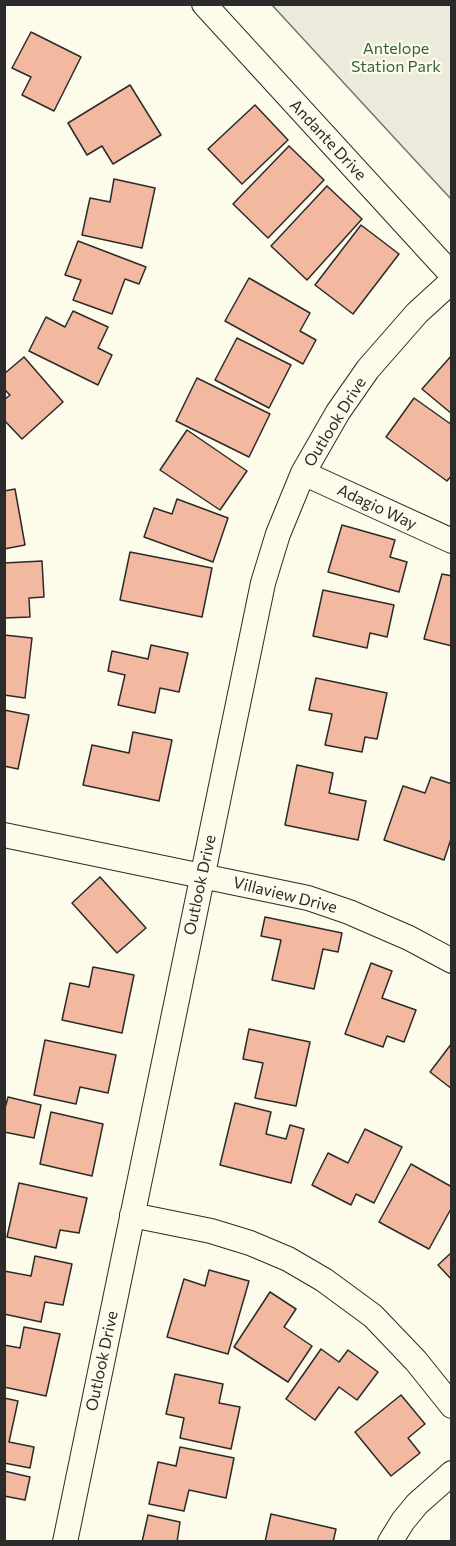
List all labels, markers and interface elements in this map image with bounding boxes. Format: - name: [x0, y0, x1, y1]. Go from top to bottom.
- park label: Antelope Station Park: [351, 39, 441, 77]
- street label: Andante Drive: [286, 96, 370, 184]
- street label: Outlook Drive: [300, 374, 370, 470]
- street label: Adagio Way: [334, 480, 420, 534]
- street label: Outlook Drive: [180, 833, 220, 937]
- street label: Villaview Drive: [231, 873, 339, 917]
- street label: Outlook Drive: [82, 1309, 122, 1413]

